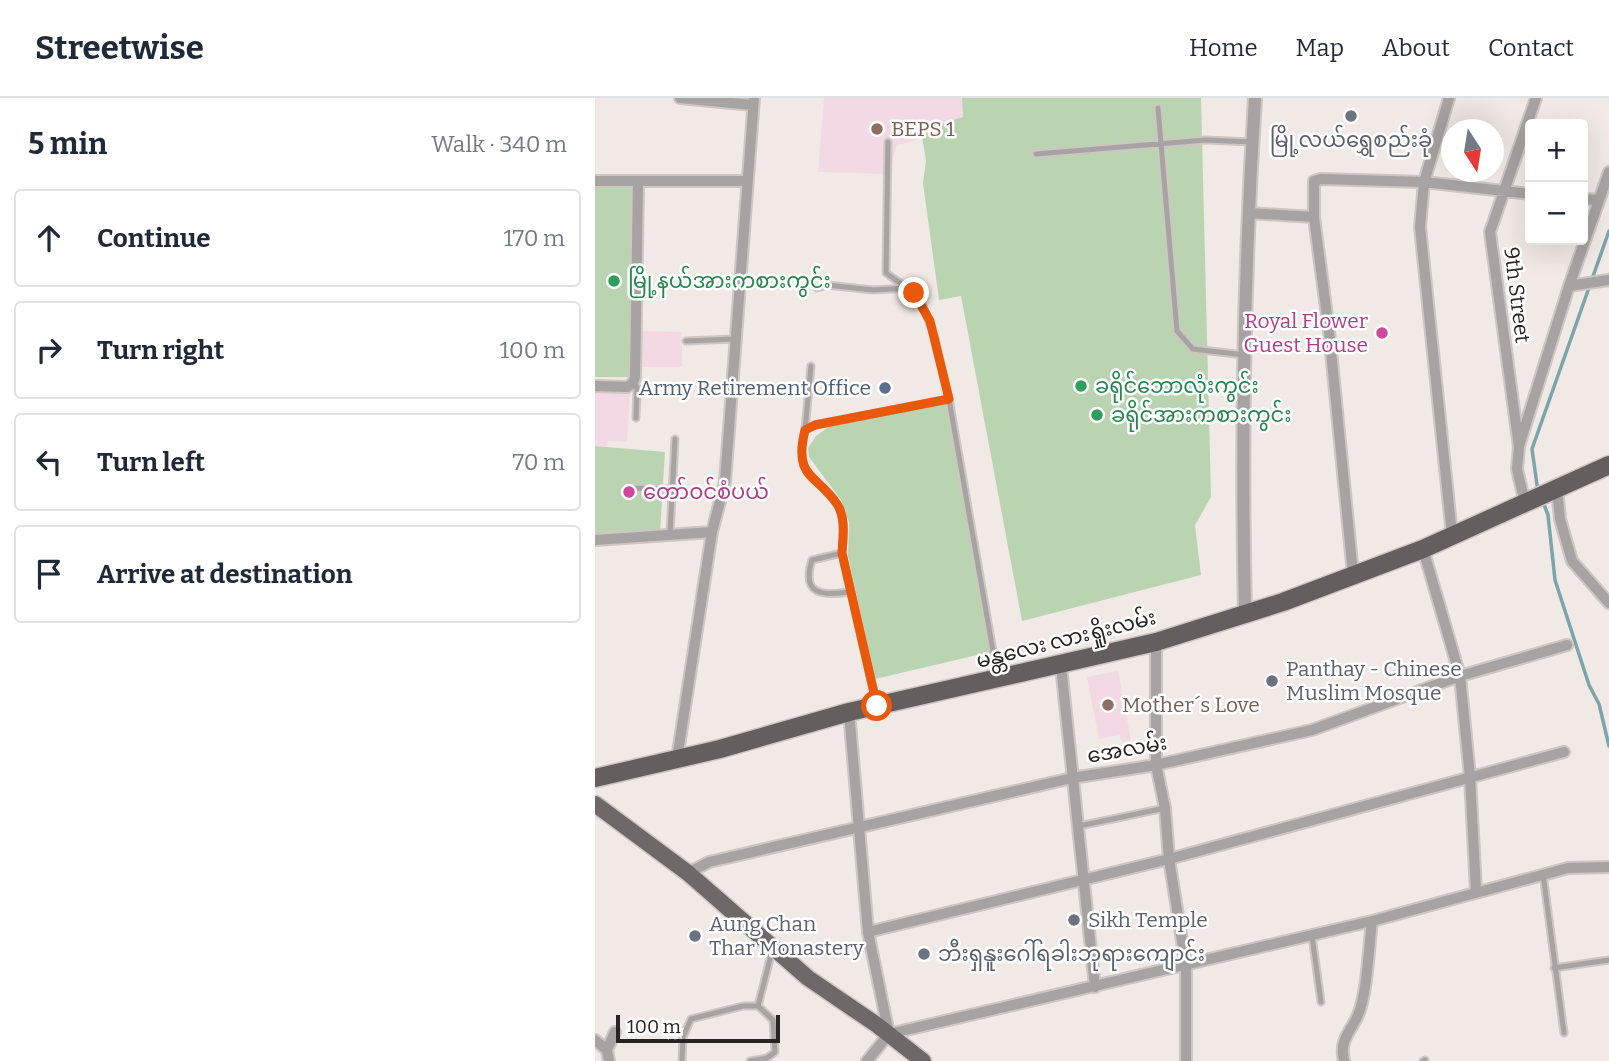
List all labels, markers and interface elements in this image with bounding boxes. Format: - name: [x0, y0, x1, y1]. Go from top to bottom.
- text: Streetwise: [35, 28, 204, 68]
- text: Home: [1189, 34, 1258, 62]
- text: Map: [1296, 34, 1344, 62]
- text: About: [1382, 34, 1450, 62]
- text: Contact: [1488, 34, 1574, 62]
- marker: မြို့လယ်ရွှေစည်းခုံ: [1343, 108, 1359, 124]
- place label: BEPS 1: [891, 116, 955, 142]
- north arrow: [1441, 119, 1504, 182]
- map controls: [1525, 119, 1588, 245]
- button: +: [1525, 119, 1588, 182]
- marker: BEPS 1: [869, 121, 885, 137]
- place label: မြို့လယ်ရွှေစည်းခုံ: [1270, 124, 1432, 157]
- text: 5 min: [28, 126, 107, 162]
- text: Walk · 340 m: [431, 130, 567, 158]
- button: −: [1525, 182, 1588, 245]
- icon: ahead: [30, 219, 68, 257]
- text: Continue: [97, 223, 211, 254]
- text: 170 m: [503, 224, 565, 252]
- street label: 9th Street: [1498, 246, 1536, 345]
- place label: မြို့နယ်အားကစားကွင်း: [628, 265, 831, 298]
- marker: မြို့နယ်အားကစားကွင်း: [606, 273, 622, 289]
- route end: [898, 277, 929, 308]
- place label: Royal Flower Guest House: [1243, 308, 1368, 358]
- marker: Royal Flower Guest House: [1374, 325, 1390, 341]
- icon: right: [30, 331, 68, 369]
- text: Turn right: [97, 335, 224, 366]
- text: 100 m: [500, 336, 565, 364]
- place label: ခရိုင်ဘောလုံးကွင်း: [1095, 370, 1259, 403]
- place label: Army Retirement Office: [639, 375, 871, 401]
- marker: ခရိုင်ဘောလုံးကွင်း: [1073, 378, 1089, 394]
- marker: Army Retirement Office: [877, 380, 893, 396]
- place label: ခရိုင်အားကစားကွင်း: [1111, 399, 1291, 432]
- marker: ခရိုင်အားကစားကွင်း: [1089, 407, 1105, 423]
- icon: left: [30, 443, 68, 481]
- text: Turn left: [97, 447, 205, 478]
- text: 70 m: [513, 448, 565, 476]
- place label: တော်ဝင်စံပယ်: [643, 476, 769, 505]
- marker: တော်ဝင်စံပယ်: [621, 484, 637, 500]
- icon: arrive: [30, 555, 68, 593]
- text: Arrive at destination: [97, 559, 352, 590]
- street label: မန္တလေး လားရှိုးလမ်း: [973, 601, 1159, 678]
- place label: Panthay - Chinese Muslim Mosque: [1286, 656, 1462, 706]
- marker: Panthay - Chinese Muslim Mosque: [1264, 673, 1280, 689]
- route start: [861, 690, 892, 721]
- place label: Mother´s Love: [1122, 692, 1260, 718]
- marker: Mother´s Love: [1100, 697, 1116, 713]
- street label: အေလမ်း: [1085, 726, 1169, 769]
- place label: Sikh Temple: [1088, 907, 1208, 933]
- place label: Aung Chan Thar Monastery: [709, 911, 865, 961]
- marker: Sikh Temple: [1066, 912, 1082, 928]
- marker: Aung Chan Thar Monastery: [687, 928, 703, 944]
- place label: ဘီးရှနူးဂေါ်ရခါးဘုရားကျောင်း: [938, 938, 1205, 972]
- marker: ဘီးရှနူးဂေါ်ရခါးဘုရားကျောင်း: [916, 946, 932, 962]
- scale bar: [616, 1012, 781, 1044]
- text: 100 m: [627, 1015, 681, 1038]

